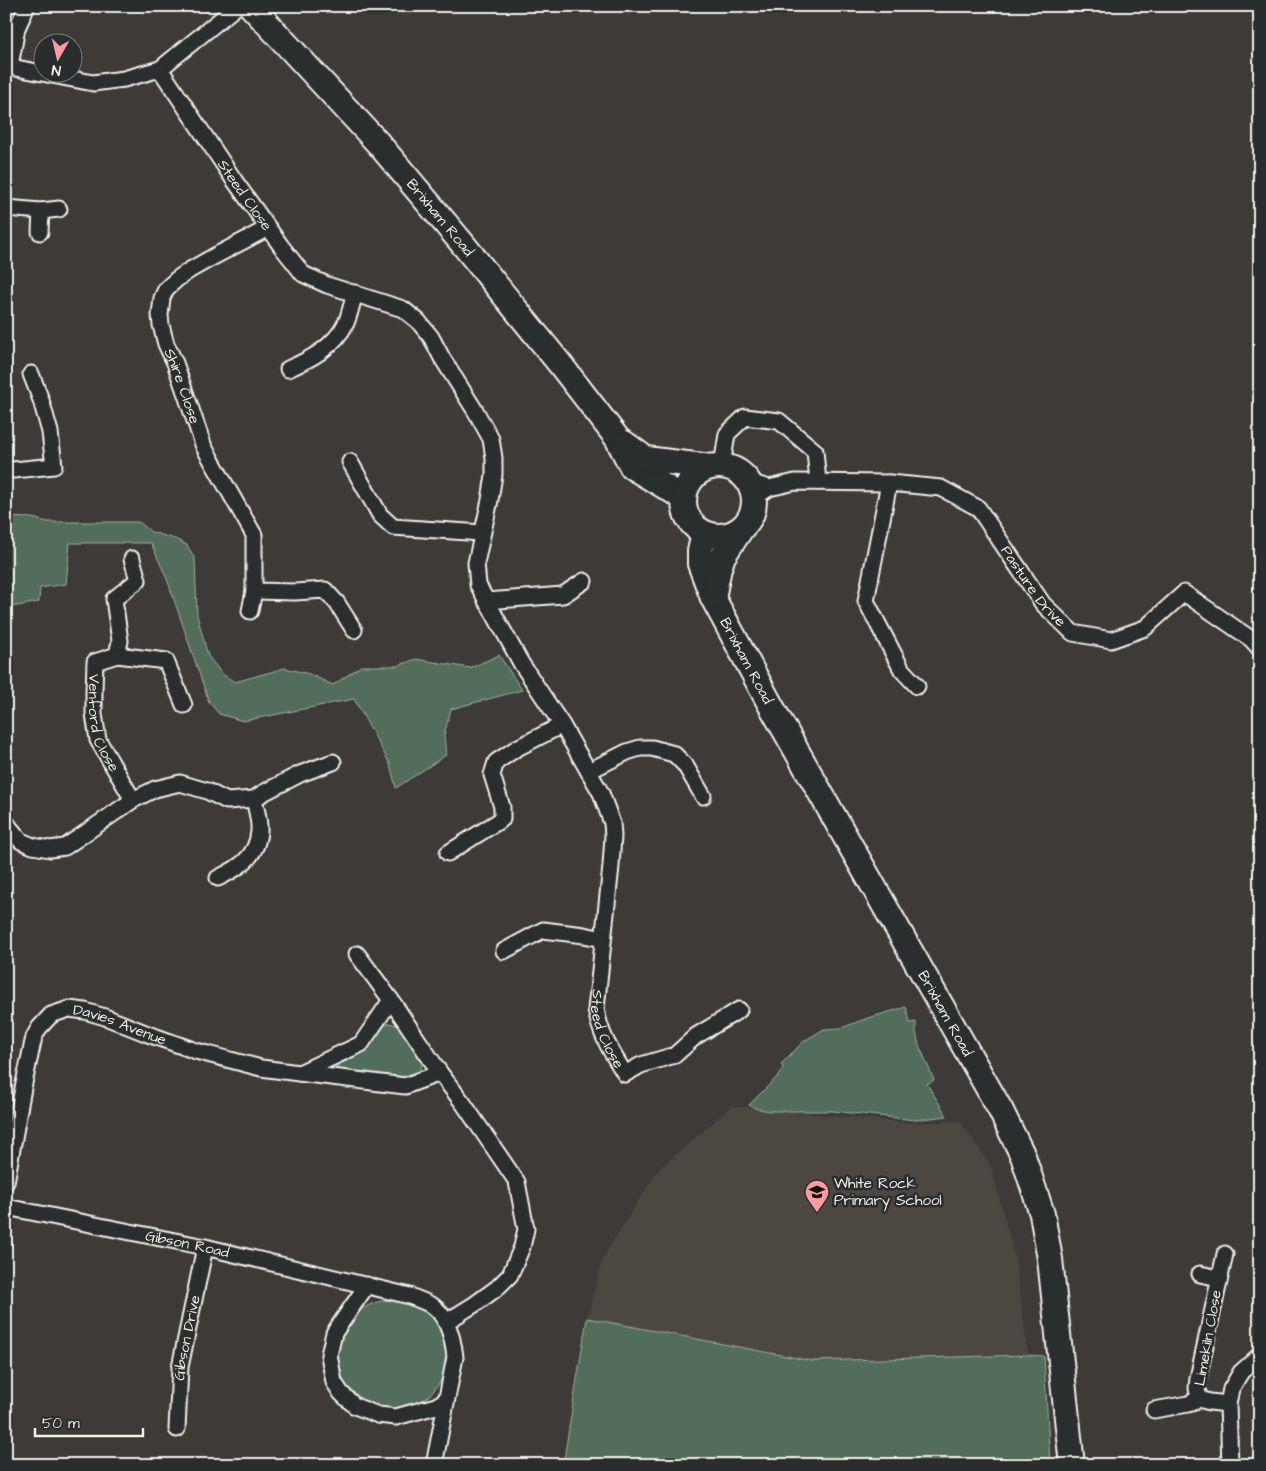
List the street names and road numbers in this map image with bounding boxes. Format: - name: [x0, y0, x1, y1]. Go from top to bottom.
- street label: Steed Close: [213, 155, 277, 235]
- street label: Brixham Road: [402, 174, 479, 261]
- street label: Shire Close: [159, 345, 206, 426]
- street label: Pasture Drive: [996, 541, 1071, 631]
- street label: Brixham Road: [715, 614, 779, 708]
- street label: Venford Close: [83, 674, 125, 776]
- street label: Brixham Road: [913, 967, 978, 1060]
- street label: Steed Close: [585, 988, 629, 1072]
- street label: Davies Avenue: [72, 999, 169, 1050]
- street label: Gibson Road: [144, 1225, 232, 1263]
- street label: Limekiln Close: [1189, 1288, 1227, 1388]
- street label: Gibson Drive: [169, 1293, 205, 1381]

